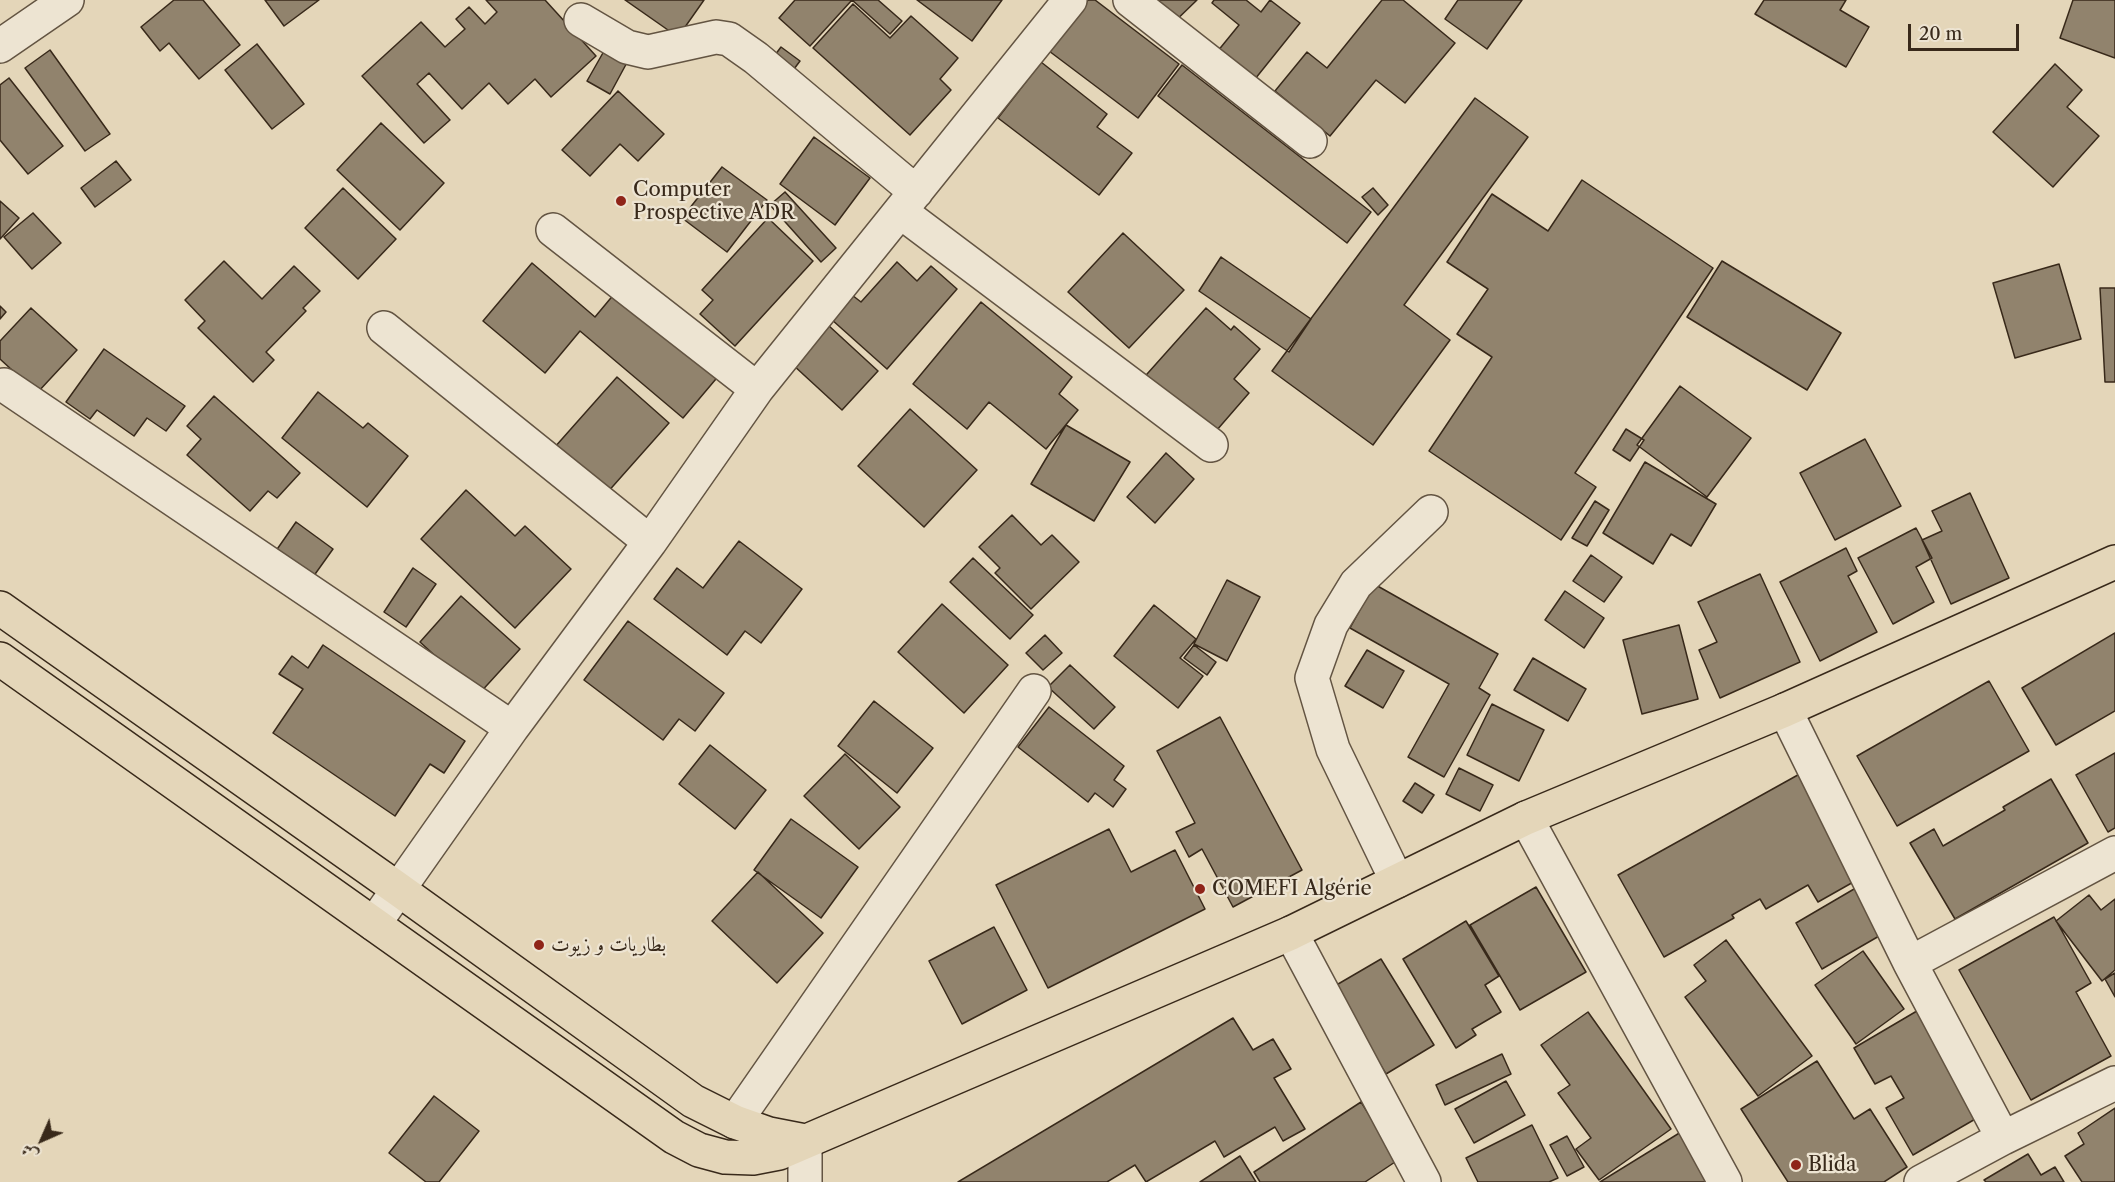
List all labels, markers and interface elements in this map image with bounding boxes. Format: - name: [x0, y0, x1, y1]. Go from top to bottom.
- scale bar: [1911, 12, 2022, 50]
- text: 20 m: [1919, 23, 1962, 45]
- place label: Computer Prospective ADR: [633, 178, 795, 225]
- marker: Computer Prospective ADR: [614, 194, 628, 208]
- place label: COMEFI Algérie: [1212, 877, 1372, 901]
- marker: COMEFI Algérie: [1193, 882, 1207, 896]
- place label: بطاريات و زيوت: [551, 933, 666, 957]
- marker: بطاريات و زيوت: [532, 938, 546, 952]
- north arrow: [12, 1110, 72, 1170]
- text: ش: [17, 1140, 42, 1165]
- place label: Blida: [1808, 1153, 1857, 1177]
- marker: Blida: [1789, 1158, 1803, 1172]

